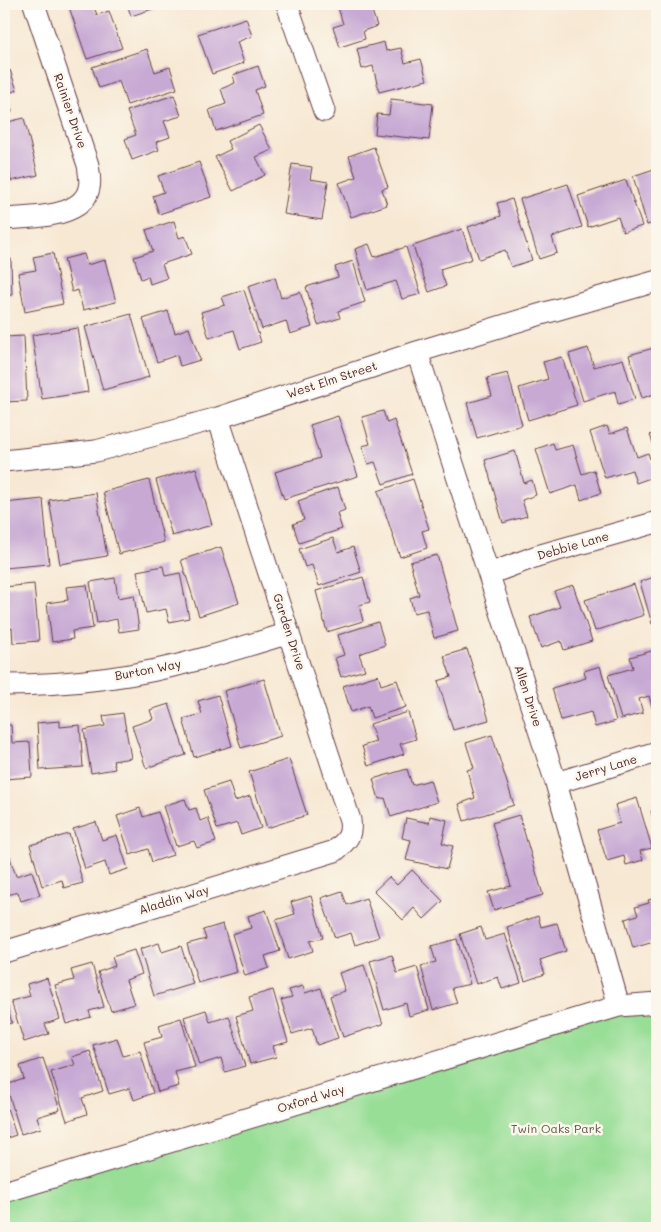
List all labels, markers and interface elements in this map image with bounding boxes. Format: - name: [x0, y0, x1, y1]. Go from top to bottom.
- street label: Rainier Drive: [51, 71, 91, 150]
- street label: West Elm Street: [284, 357, 379, 401]
- street label: Debbie Lane: [535, 527, 610, 563]
- street label: Garden Drive: [270, 591, 310, 672]
- street label: Burton Way: [113, 655, 182, 683]
- street label: Allen Drive: [511, 663, 546, 729]
- street label: Jerry Lane: [573, 750, 639, 784]
- street label: Aladdin Way: [137, 881, 211, 917]
- street label: Oxford Way: [275, 1080, 346, 1116]
- park label: Twin Oaks Park: [511, 1120, 601, 1136]

